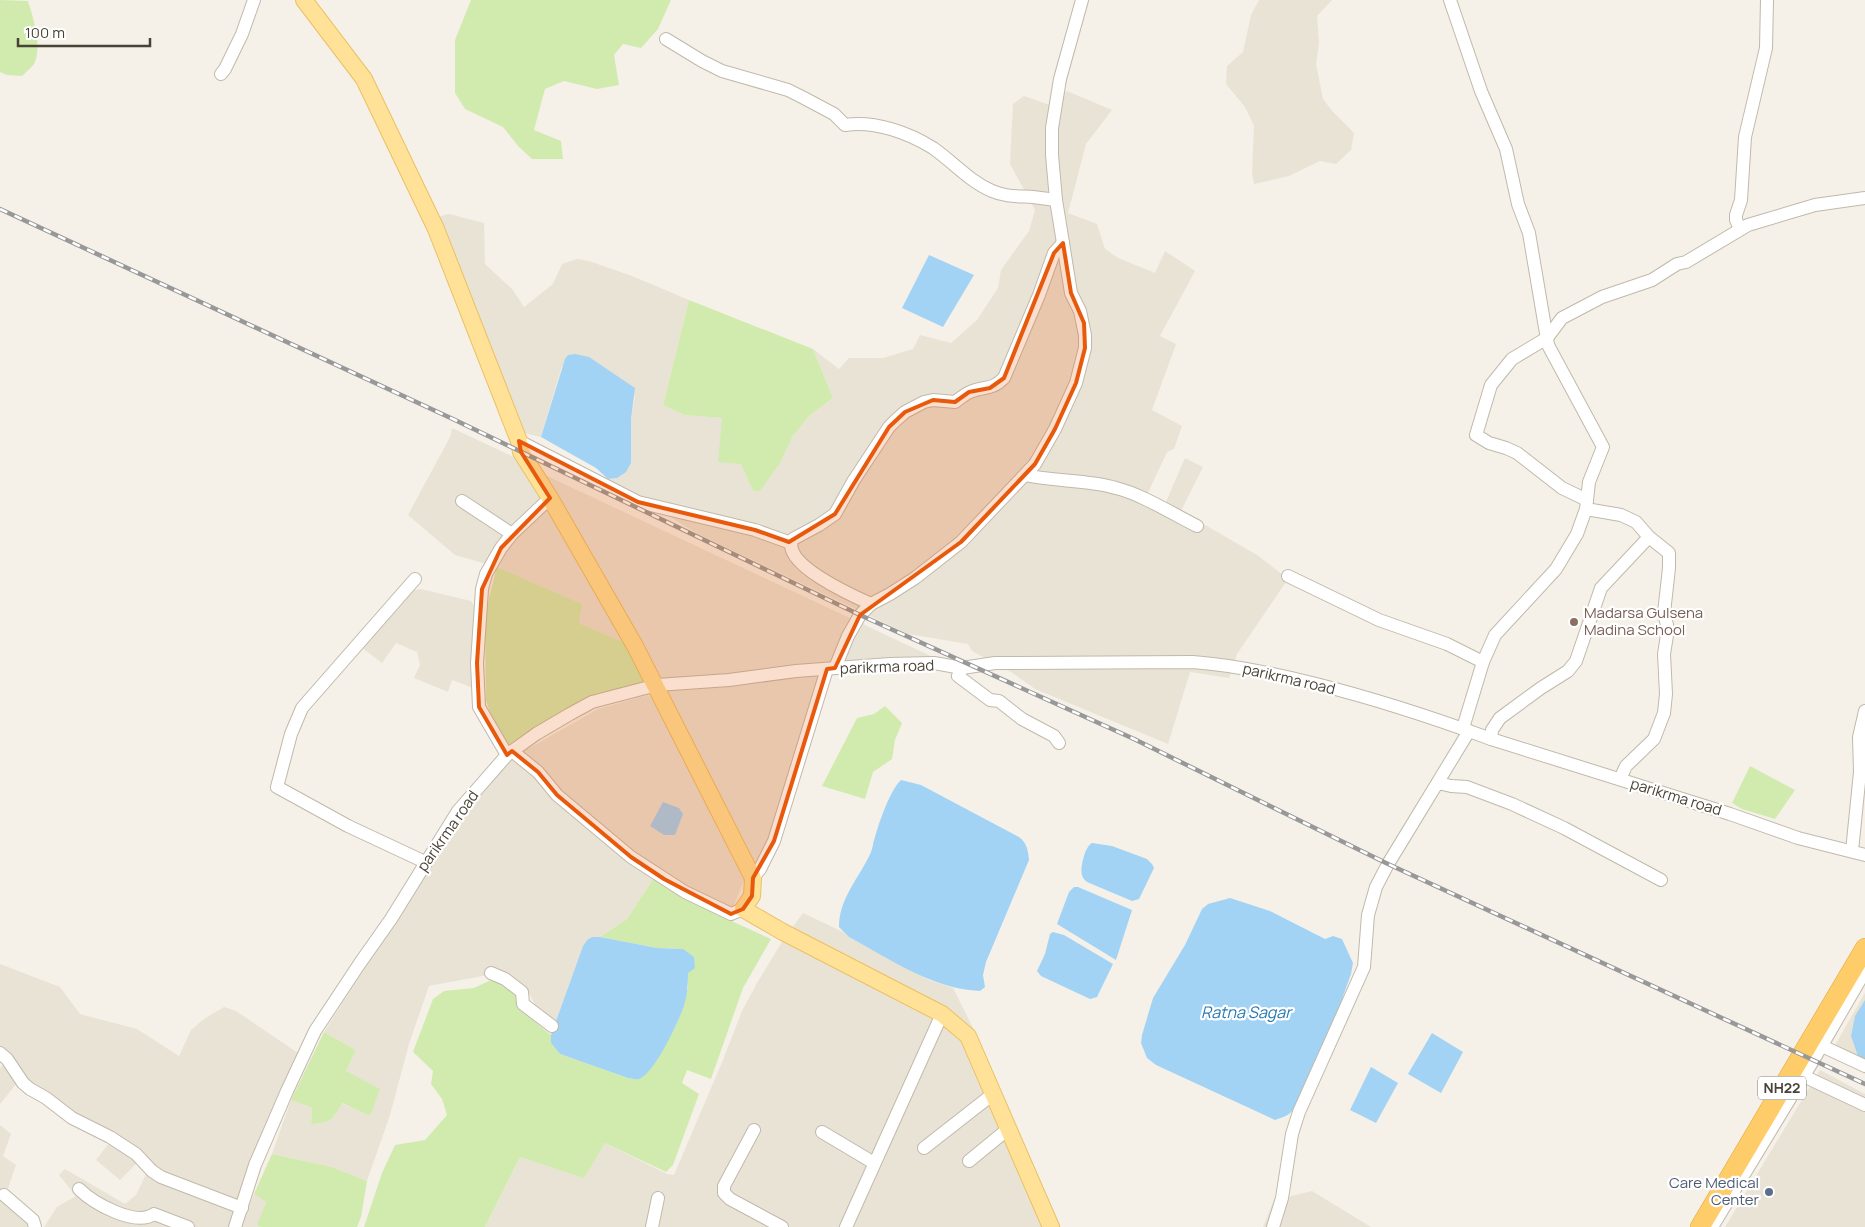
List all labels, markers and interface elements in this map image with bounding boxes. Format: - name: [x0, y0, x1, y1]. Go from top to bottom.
- scale bar: [18, 15, 150, 47]
- text: 100 m: [25, 22, 65, 43]
- place label: Madarsa Gulsena Madina School: [1584, 602, 1703, 640]
- marker: Madarsa Gulsena Madina School: [1568, 616, 1580, 628]
- street label: parikrma road: [839, 654, 935, 679]
- street label: parikrma road: [1241, 658, 1337, 699]
- street label: parikrma road: [1628, 773, 1724, 820]
- street label: parikrma road: [412, 786, 483, 875]
- water label: Ratna Sagar: [1201, 1001, 1293, 1023]
- road number: NH22: [1758, 1076, 1806, 1100]
- place label: Care Medical Center: [1669, 1172, 1760, 1210]
- marker: Care Medical Center: [1763, 1186, 1775, 1198]

